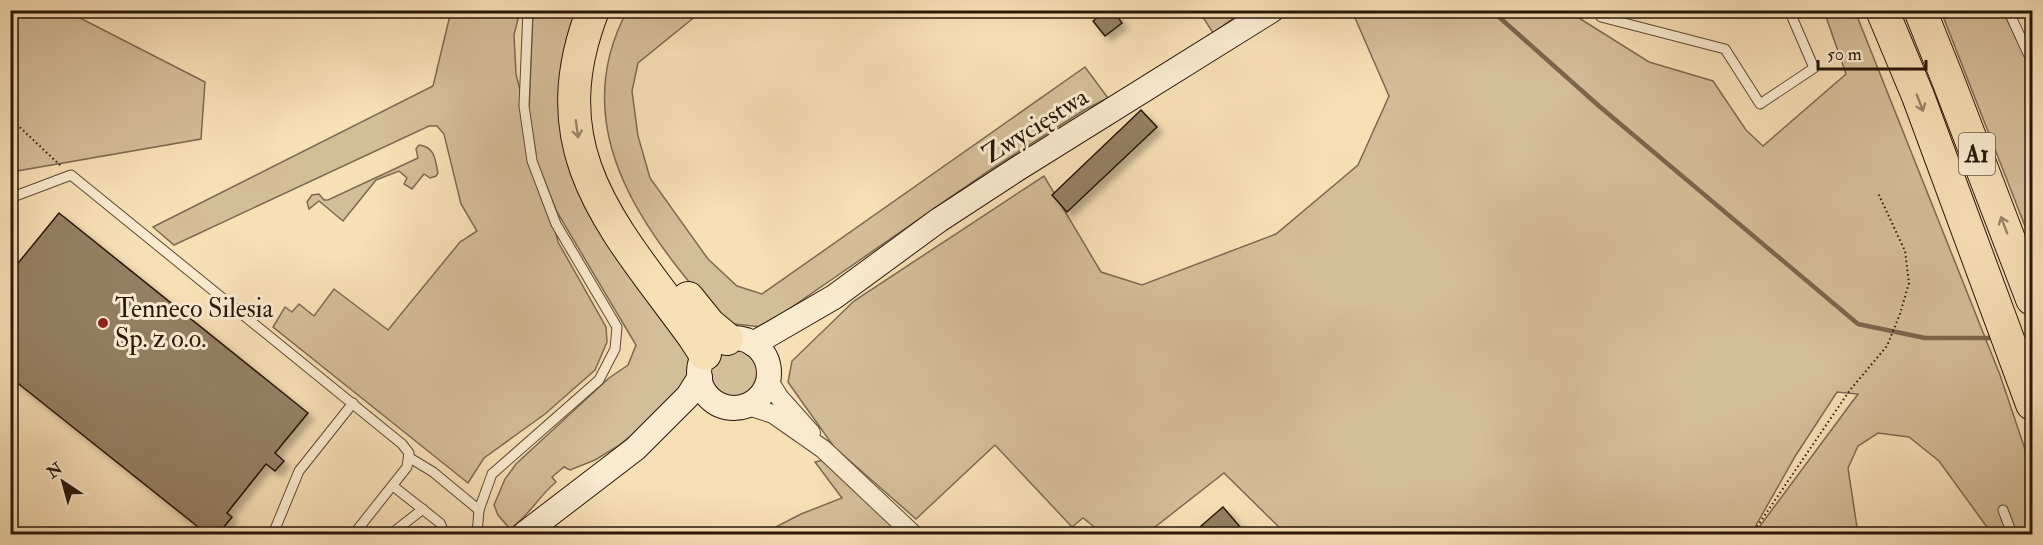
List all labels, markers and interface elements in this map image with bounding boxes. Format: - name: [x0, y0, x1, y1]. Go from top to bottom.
- scale bar: [1818, 33, 1926, 71]
- text: 50 m: [1827, 43, 1862, 66]
- street label: Zwycięstwa: [977, 81, 1095, 171]
- one-way arrow: [1916, 94, 1927, 112]
- one-way arrow: [571, 119, 582, 139]
- road number: A1: [1959, 133, 1995, 175]
- one-way arrow: [1998, 216, 2009, 235]
- place label: Tenneco Silesia Sp. z o.o.: [115, 293, 273, 356]
- marker: Tenneco Silesia Sp. z o.o.: [96, 316, 110, 330]
- north arrow: [33, 452, 93, 512]
- text: N: [42, 458, 67, 484]

